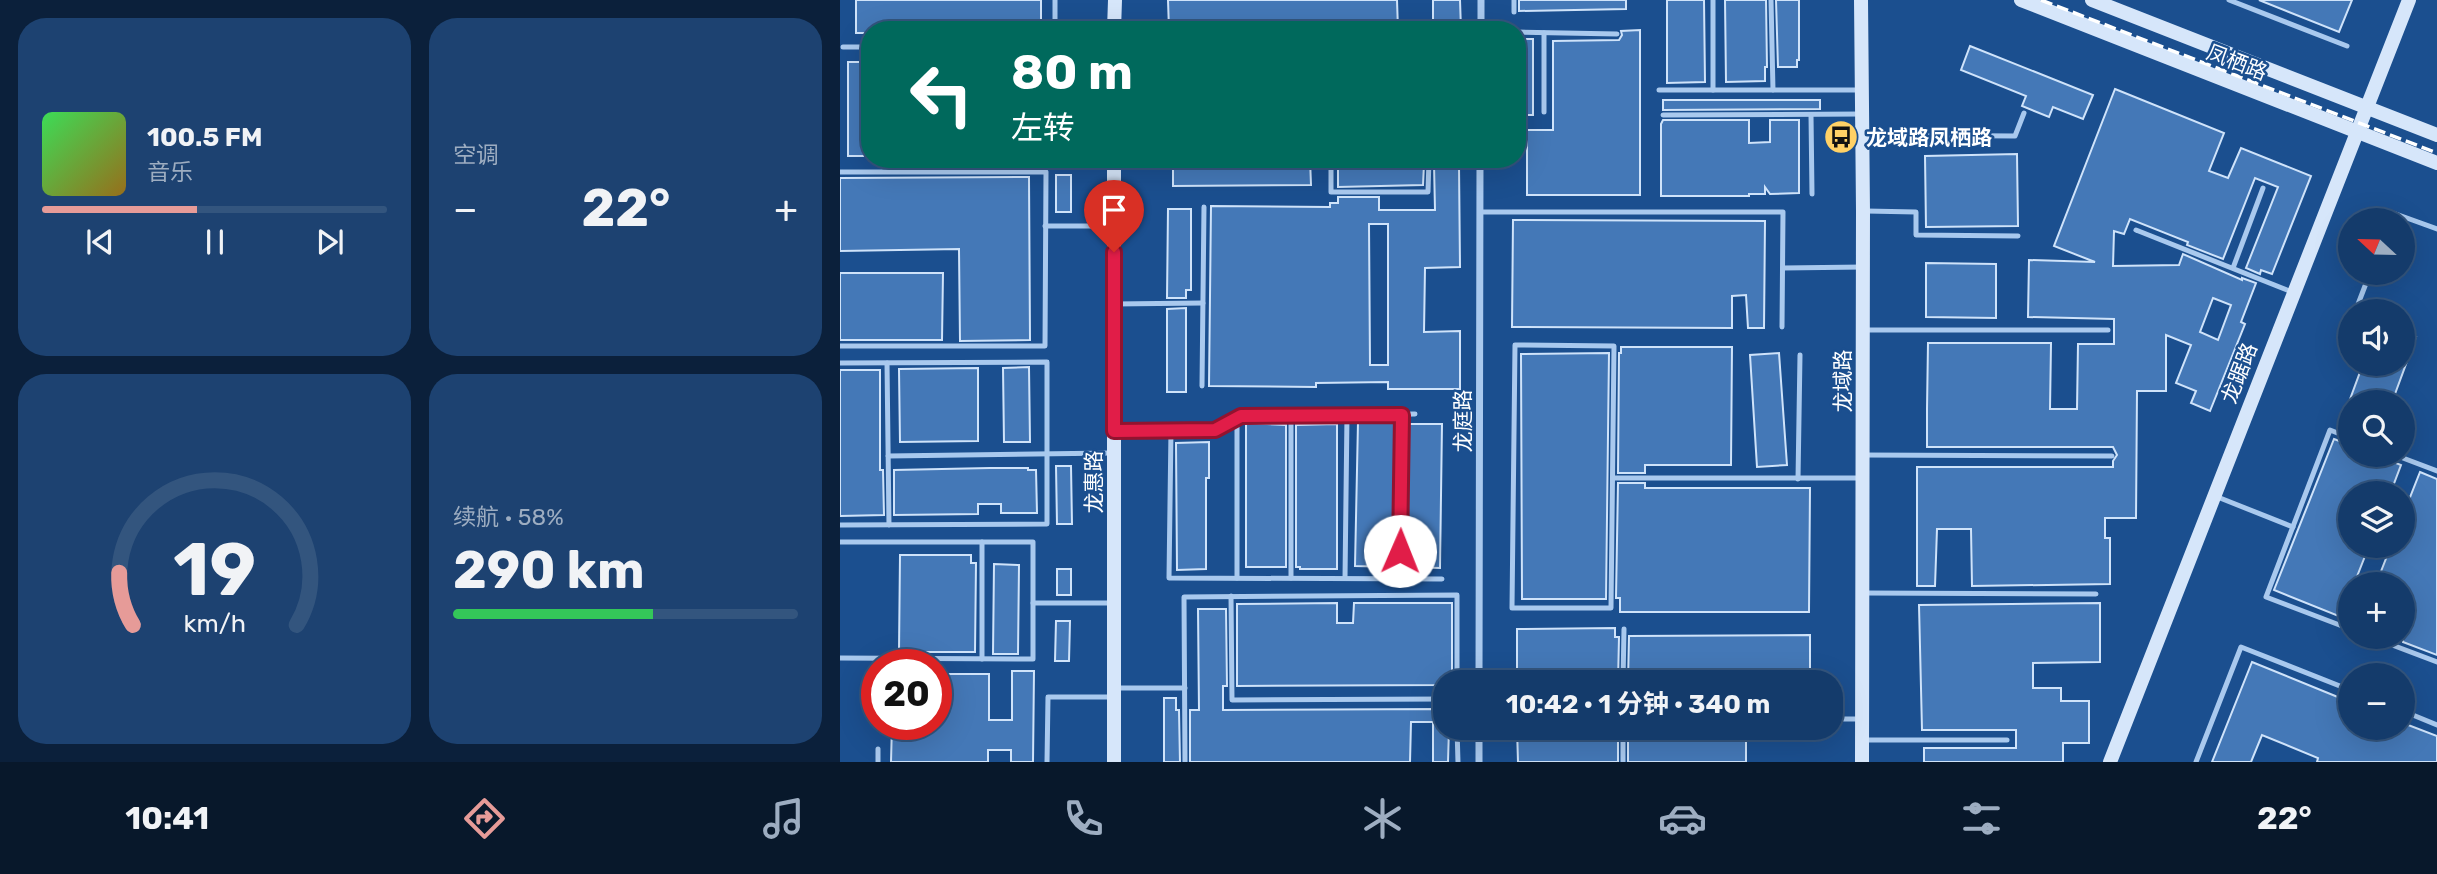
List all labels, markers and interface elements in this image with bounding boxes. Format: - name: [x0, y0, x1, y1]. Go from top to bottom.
- street label: 凤栖路: [2203, 39, 2271, 85]
- text: 80 m: [1011, 43, 1133, 101]
- icon: left: [896, 49, 987, 140]
- text: 左转: [1011, 109, 1075, 147]
- bus stop icon: 龙域路凤栖路: [1822, 118, 1860, 156]
- text: 100.5 FM: [147, 122, 262, 153]
- place label: 龙域路凤栖路: [1866, 125, 1992, 150]
- text: 空调: [453, 141, 499, 169]
- text: 音乐: [147, 158, 193, 186]
- text: 22°: [582, 177, 671, 239]
- pin: [1084, 180, 1144, 252]
- text: −: [453, 186, 478, 232]
- text: +: [774, 186, 798, 232]
- icon: arrive: [1095, 191, 1133, 229]
- north arrow: [2338, 208, 2415, 285]
- map controls: [2338, 208, 2415, 740]
- icon: previous: [81, 223, 119, 261]
- icon: pause: [196, 223, 234, 261]
- icon: next: [311, 223, 349, 261]
- button: sound: [2338, 299, 2415, 376]
- street label: 龙踞路: [2216, 339, 2262, 407]
- street label: 龙域路: [1830, 350, 1855, 413]
- street label: 龙庭路: [1450, 390, 1475, 453]
- button: search: [2338, 390, 2415, 467]
- street label: 龙惠路: [1081, 451, 1106, 514]
- button: layers: [2338, 481, 2415, 558]
- text: 续航 · 58%: [453, 503, 564, 531]
- position arrow: [1363, 514, 1437, 588]
- text: 19: [173, 527, 256, 613]
- text: 290 km: [453, 539, 645, 601]
- button: +: [2338, 572, 2415, 649]
- text: km/h: [183, 609, 246, 638]
- speed limit sign: 20: [861, 649, 952, 740]
- button: −: [2338, 663, 2415, 740]
- text: 10:42 · 1 分钟 · 340 m: [1506, 689, 1770, 720]
- icon: directions: [460, 794, 509, 843]
- icon: music: [759, 794, 808, 843]
- icon: phone: [1059, 794, 1108, 843]
- icon: climate: [1358, 794, 1407, 843]
- icon: car: [1658, 794, 1707, 843]
- icon: filters: [1957, 794, 2006, 843]
- text: 10:41: [125, 799, 209, 837]
- text: 22°: [2257, 799, 2312, 837]

